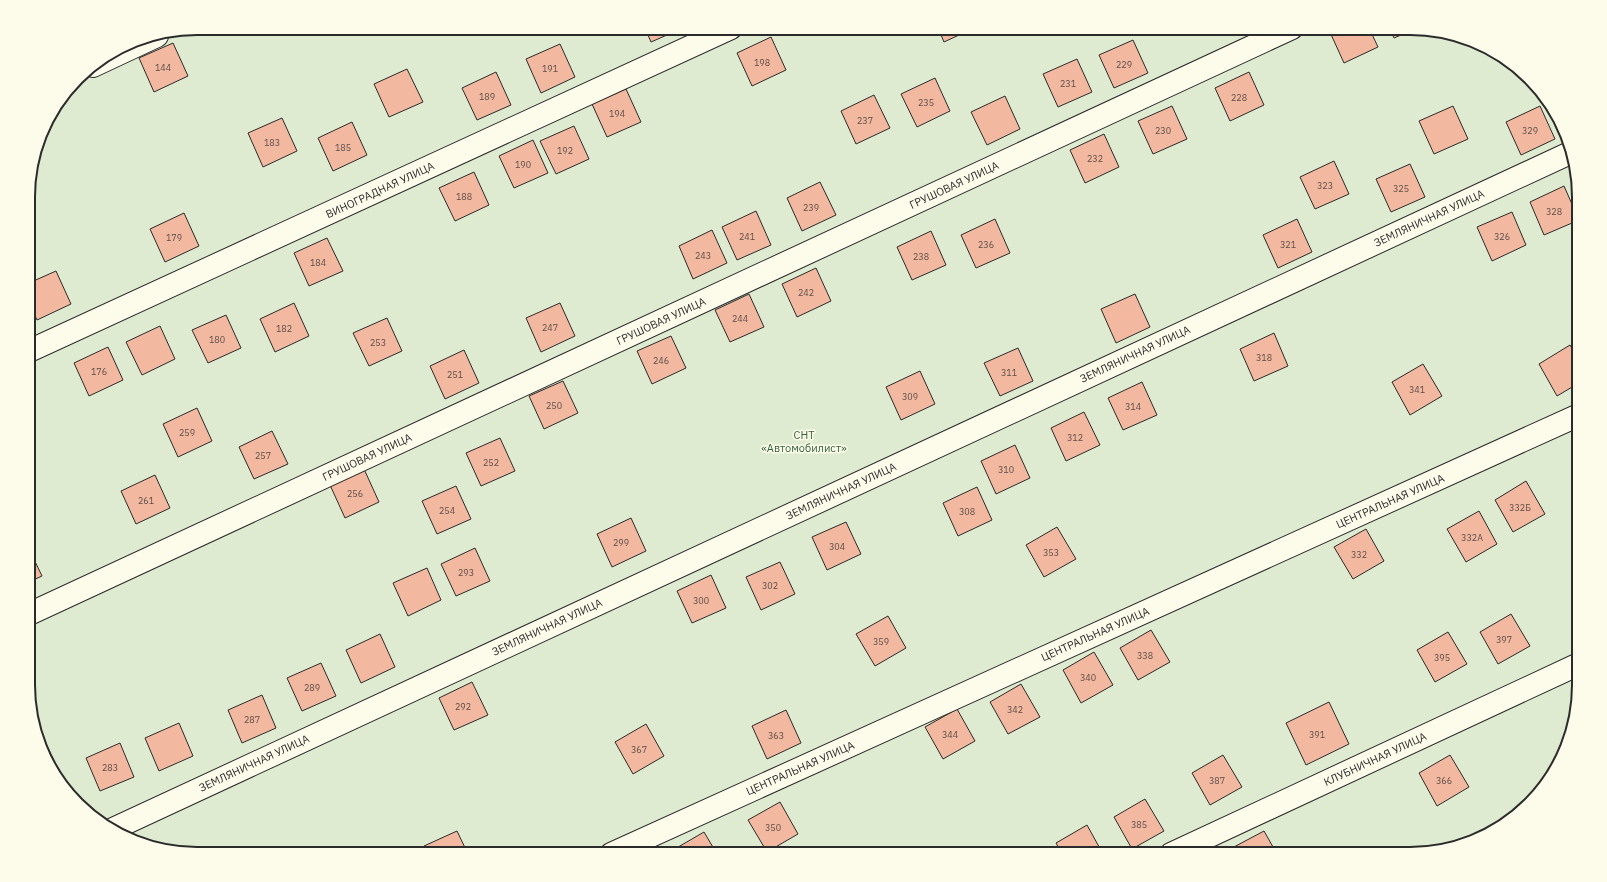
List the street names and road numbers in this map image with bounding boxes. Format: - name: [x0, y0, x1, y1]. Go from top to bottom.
- street label: ГРУШОВАЯ УЛИЦА: [907, 158, 1001, 212]
- street label: ВИНОГРАДНАЯ УЛИЦА: [323, 159, 437, 221]
- street label: ЗЕМЛЯНИЧНАЯ УЛИЦА: [1372, 186, 1486, 250]
- street label: ГРУШОВАЯ УЛИЦА: [614, 294, 708, 348]
- street label: ЗЕМЛЯНИЧНАЯ УЛИЦА: [1078, 322, 1192, 386]
- street label: ГРУШОВАЯ УЛИЦА: [320, 430, 414, 484]
- street label: ЗЕМЛЯНИЧНАЯ УЛИЦА: [784, 459, 898, 523]
- street label: ЦЕНТРАЛЬНАЯ УЛИЦА: [1334, 471, 1446, 531]
- street label: ЗЕМЛЯНИЧНАЯ УЛИЦА: [490, 595, 604, 659]
- street label: ЦЕНТРАЛЬНАЯ УЛИЦА: [1039, 604, 1151, 664]
- street label: КЛУБНИЧНАЯ УЛИЦА: [1321, 729, 1429, 789]
- street label: ЗЕМЛЯНИЧНАЯ УЛИЦА: [197, 731, 311, 795]
- street label: ЦЕНТРАЛЬНАЯ УЛИЦА: [744, 738, 856, 798]

